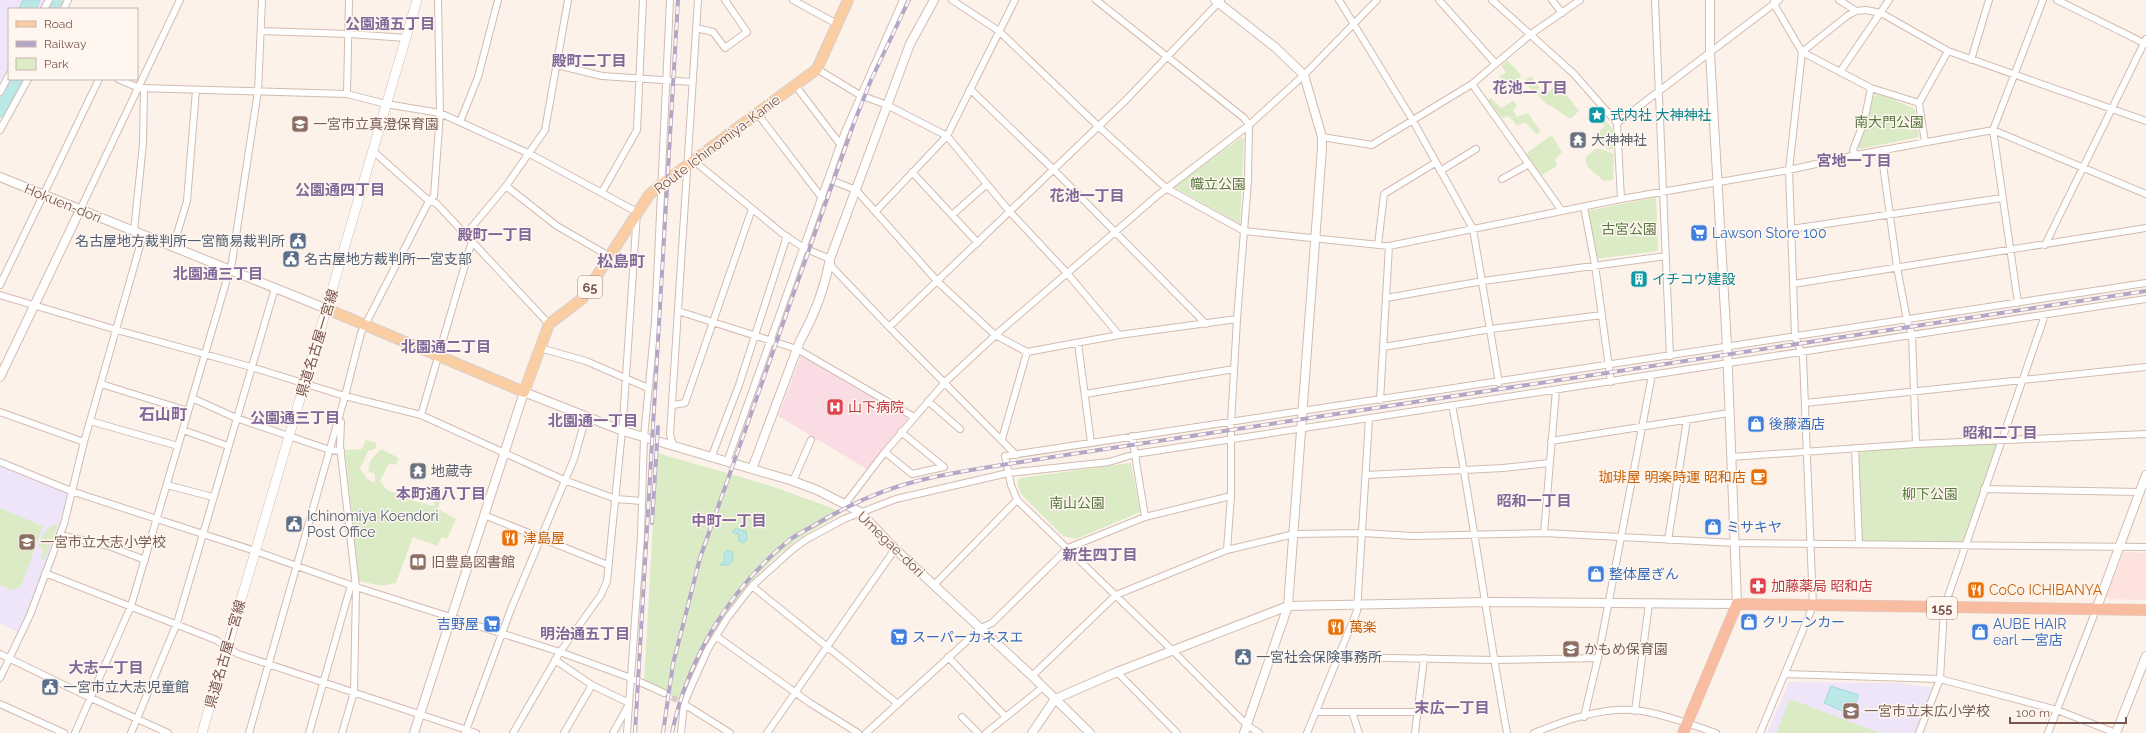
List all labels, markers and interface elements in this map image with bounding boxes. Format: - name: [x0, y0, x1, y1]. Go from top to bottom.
- legend: [8, 8, 138, 80]
- district label: 公園通五丁目: [345, 15, 435, 33]
- text: Road: [44, 17, 73, 31]
- text: Railway: [44, 37, 87, 51]
- district label: 殿町二丁目: [551, 52, 627, 70]
- text: Park: [44, 57, 69, 71]
- district label: 花池二丁目: [1492, 79, 1568, 97]
- street label: Route Ichinomiya-Kanie: [651, 91, 783, 197]
- place icon: 式内社 大神神社: [1587, 105, 1607, 125]
- place label: 式内社 大神神社: [1610, 107, 1712, 123]
- school or university icon: 一宮市立真澄保育園: [290, 114, 310, 134]
- park label: 南大門公園: [1854, 114, 1924, 130]
- place label: 一宮市立真澄保育園: [313, 116, 439, 132]
- temple icon: 大神神社: [1568, 130, 1588, 150]
- place label: 大神神社: [1591, 132, 1647, 148]
- district label: 宮地一丁目: [1816, 152, 1892, 170]
- park label: 幟立公園: [1190, 176, 1246, 192]
- street label: Hokuen-dori: [22, 180, 104, 226]
- district label: 公園通四丁目: [295, 181, 385, 199]
- district label: 花池一丁目: [1049, 187, 1125, 205]
- park label: 古宮公園: [1601, 221, 1657, 237]
- supermarket icon: Lawson Store 100: [1689, 223, 1709, 243]
- place label: Lawson Store 100: [1712, 225, 1826, 241]
- district label: 殿町一丁目: [457, 226, 533, 244]
- public building icon: 名古屋地方裁判所一宮簡易裁判所: [288, 231, 308, 251]
- place label: 名古屋地方裁判所一宮簡易裁判所: [75, 233, 285, 249]
- public building icon: 名古屋地方裁判所一宮支部: [281, 249, 301, 269]
- place label: 名古屋地方裁判所一宮支部: [304, 251, 472, 267]
- district label: 松島町: [597, 252, 645, 271]
- district label: 北園通三丁目: [173, 265, 263, 283]
- building icon: イチコウ建設: [1629, 269, 1649, 289]
- place label: イチコウ建設: [1652, 271, 1735, 287]
- road number: 65: [578, 276, 602, 298]
- street label: 県道名古屋一宮線: [293, 287, 341, 399]
- district label: 北園通二丁目: [401, 338, 491, 356]
- hospital icon: 山下病院: [825, 397, 845, 417]
- place label: 山下病院: [848, 399, 904, 415]
- district label: 石山町: [139, 405, 187, 424]
- district label: 公園通三丁目: [250, 409, 340, 427]
- district label: 北園通一丁目: [548, 412, 638, 430]
- shop icon: 後藤酒店: [1746, 414, 1766, 434]
- place label: 後藤酒店: [1769, 416, 1825, 432]
- district label: 昭和二丁目: [1962, 424, 2038, 442]
- temple icon: 地蔵寺: [408, 461, 428, 481]
- place label: 地蔵寺: [431, 463, 473, 479]
- cafe icon: 珈琲屋 明楽時運 昭和店: [1749, 467, 1769, 487]
- place label: 珈琲屋 明楽時運 昭和店: [1599, 469, 1746, 485]
- district label: 本町通八丁目: [396, 485, 486, 503]
- park label: 柳下公園: [1902, 486, 1958, 502]
- district label: 昭和一丁目: [1496, 492, 1572, 510]
- park label: 南山公園: [1049, 495, 1105, 511]
- place label: Ichinomiya Koendori Post Office: [307, 508, 439, 540]
- street label: Umegae-dori: [854, 508, 928, 580]
- district label: 中町一丁目: [691, 512, 767, 530]
- public building icon: Ichinomiya Koendori Post Office: [284, 514, 304, 534]
- shop icon: ミサキヤ: [1703, 517, 1723, 537]
- place label: ミサキヤ: [1726, 519, 1782, 535]
- restaurant icon: 津島屋: [500, 528, 520, 548]
- place label: 津島屋: [523, 530, 565, 546]
- school or university icon: 一宮市立大志小学校: [17, 532, 37, 552]
- place label: 一宮市立大志小学校: [40, 534, 166, 550]
- district label: 新生四丁目: [1062, 546, 1138, 564]
- library icon: 旧豊島図書館: [408, 552, 428, 572]
- place label: 旧豊島図書館: [431, 554, 515, 570]
- shop icon: 整体屋ぎん: [1586, 564, 1606, 584]
- place label: 整体屋ぎん: [1609, 566, 1679, 582]
- pharmacy icon: 加藤薬局 昭和店: [1748, 576, 1768, 596]
- place label: 加藤薬局 昭和店: [1771, 578, 1873, 594]
- restaurant icon: CoCo ICHIBANYA: [1966, 580, 1986, 600]
- place label: CoCo ICHIBANYA: [1989, 582, 2103, 598]
- road number: 155: [1927, 597, 1957, 619]
- street label: 県道名古屋一宮線: [202, 598, 248, 710]
- shop icon: クリーンカー: [1739, 612, 1759, 632]
- supermarket icon: 吉野屋: [482, 614, 502, 634]
- place label: クリーンカー: [1762, 614, 1845, 630]
- place label: 吉野屋: [437, 616, 479, 632]
- place label: AUBE HAIR earl 一宮店: [1993, 616, 2066, 648]
- restaurant icon: 萬楽: [1326, 617, 1346, 637]
- place label: 萬楽: [1349, 619, 1377, 635]
- shop icon: AUBE HAIR earl 一宮店: [1970, 622, 1990, 642]
- district label: 明治通五丁目: [540, 625, 630, 643]
- supermarket icon: スーパーカネスエ: [889, 627, 909, 647]
- place label: スーパーカネスエ: [912, 629, 1024, 645]
- school or university icon: かもめ保育園: [1561, 639, 1581, 659]
- place label: かもめ保育園: [1584, 641, 1668, 657]
- public building icon: 一宮社会保険事務所: [1233, 647, 1253, 667]
- place label: 一宮社会保険事務所: [1256, 649, 1382, 665]
- district label: 大志一丁目: [68, 659, 144, 677]
- public building icon: 一宮市立大志児童館: [40, 677, 60, 697]
- place label: 一宮市立大志児童館: [63, 679, 189, 695]
- district label: 末広一丁目: [1414, 699, 1490, 717]
- scale bar: [2010, 699, 2126, 725]
- school or university icon: 一宮市立末広小学校: [1841, 701, 1861, 721]
- place label: 一宮市立末広小学校: [1864, 703, 1990, 719]
- text: 100 m: [2016, 706, 2050, 720]

